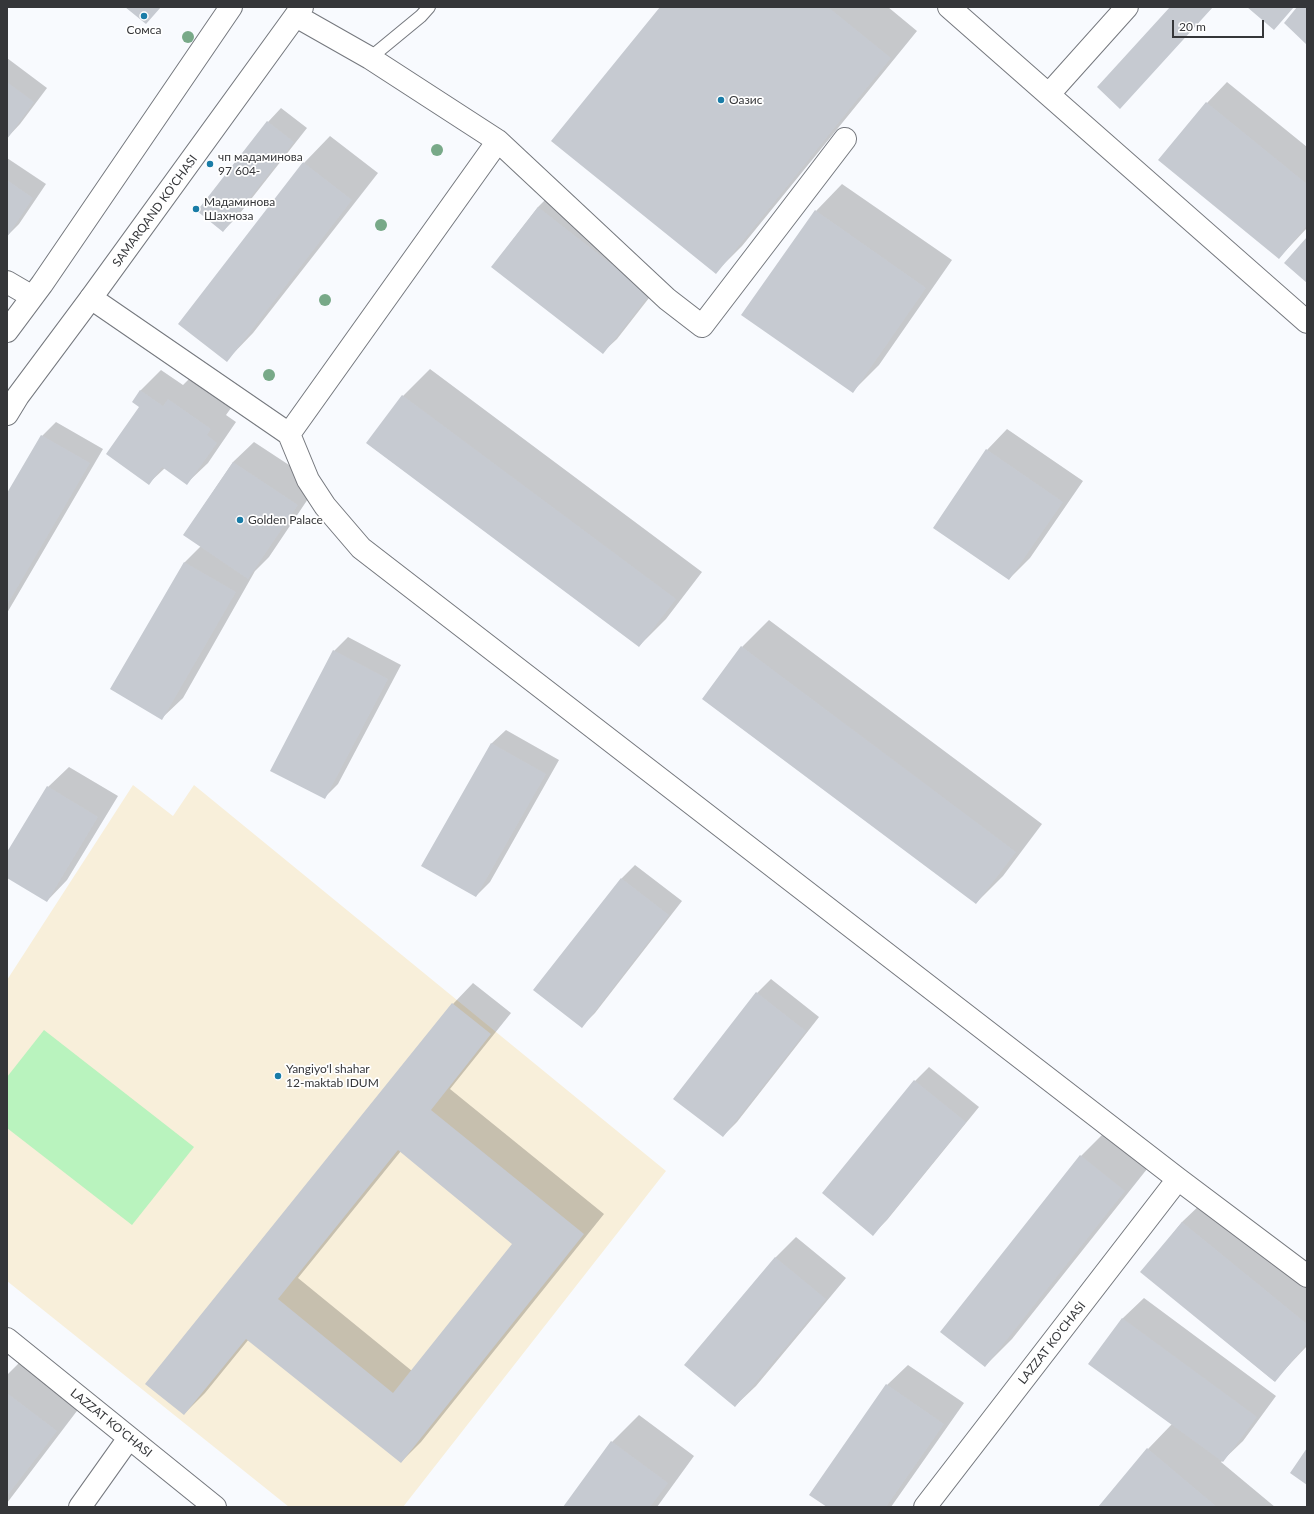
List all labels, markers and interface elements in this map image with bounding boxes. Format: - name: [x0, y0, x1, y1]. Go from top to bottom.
- marker: Сомса: [139, 11, 149, 21]
- scale bar: [1174, 12, 1266, 38]
- text: 20 m: [1179, 19, 1206, 34]
- place label: Сомса: [127, 23, 161, 37]
- place label: Оазис: [729, 93, 762, 107]
- marker: Оазис: [716, 95, 726, 105]
- place label: чп мадаминова 97 604-: [218, 150, 303, 178]
- street label: SAMARQAND KO'CHASI: [110, 152, 200, 270]
- marker: чп мадаминова 97 604-: [205, 159, 215, 169]
- place label: Мадаминова Шахноза: [204, 195, 275, 223]
- marker: Мадаминова Шахноза: [191, 204, 201, 214]
- place label: Golden Palace: [248, 513, 323, 527]
- marker: Golden Palace: [235, 515, 245, 525]
- place label: Yangiyo'l shahar 12-maktab IDUM: [286, 1062, 379, 1090]
- marker: Yangiyo'l shahar 12-maktab IDUM: [273, 1071, 283, 1081]
- street label: LAZZAT KO'CHASI: [1015, 1299, 1089, 1387]
- street label: LAZZAT KO'CHASI: [67, 1386, 155, 1460]

